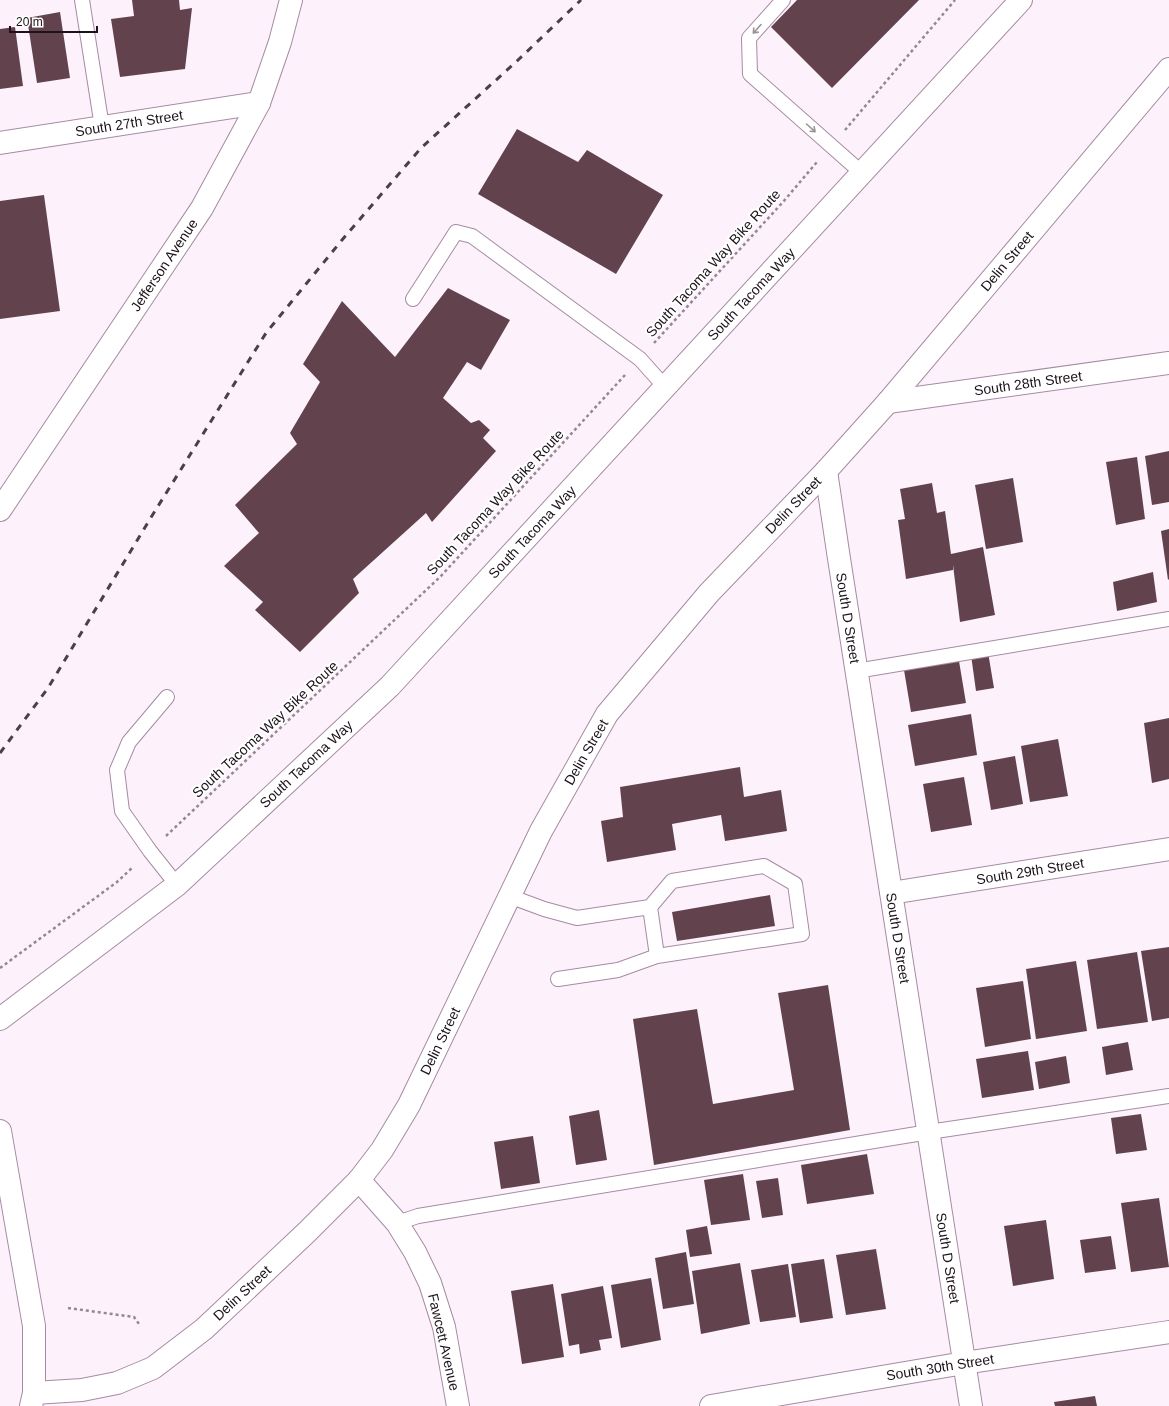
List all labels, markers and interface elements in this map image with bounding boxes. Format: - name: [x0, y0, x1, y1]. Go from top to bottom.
- scale bar: [10, 8, 97, 34]
- text: 20 m: [16, 15, 43, 29]
- one-way arrow: [752, 24, 762, 34]
- street label: South 27th Street: [74, 107, 184, 139]
- one-way arrow: [806, 124, 816, 133]
- street label: South Tacoma Way Bike Route: [642, 186, 784, 340]
- street label: Jefferson Avenue: [127, 216, 201, 314]
- street label: Delin Street: [977, 228, 1037, 294]
- street label: South Tacoma Way: [704, 244, 798, 344]
- street label: South 28th Street: [973, 367, 1083, 399]
- street label: South Tacoma Way Bike Route: [423, 426, 567, 578]
- street label: Delin Street: [762, 473, 824, 537]
- street label: South Tacoma Way: [485, 482, 579, 582]
- street label: South D Street: [833, 571, 863, 665]
- street label: South Tacoma Way Bike Route: [189, 657, 341, 801]
- street label: Delin Street: [561, 716, 611, 788]
- street label: South Tacoma Way: [256, 717, 356, 811]
- street label: South 29th Street: [975, 855, 1085, 887]
- street label: South D Street: [883, 891, 913, 985]
- street label: Delin Street: [417, 1005, 463, 1077]
- street label: South D Street: [933, 1211, 963, 1305]
- street label: Delin Street: [210, 1262, 274, 1324]
- street label: Fawcett Avenue: [425, 1292, 463, 1392]
- street label: South 30th Street: [885, 1351, 995, 1383]

